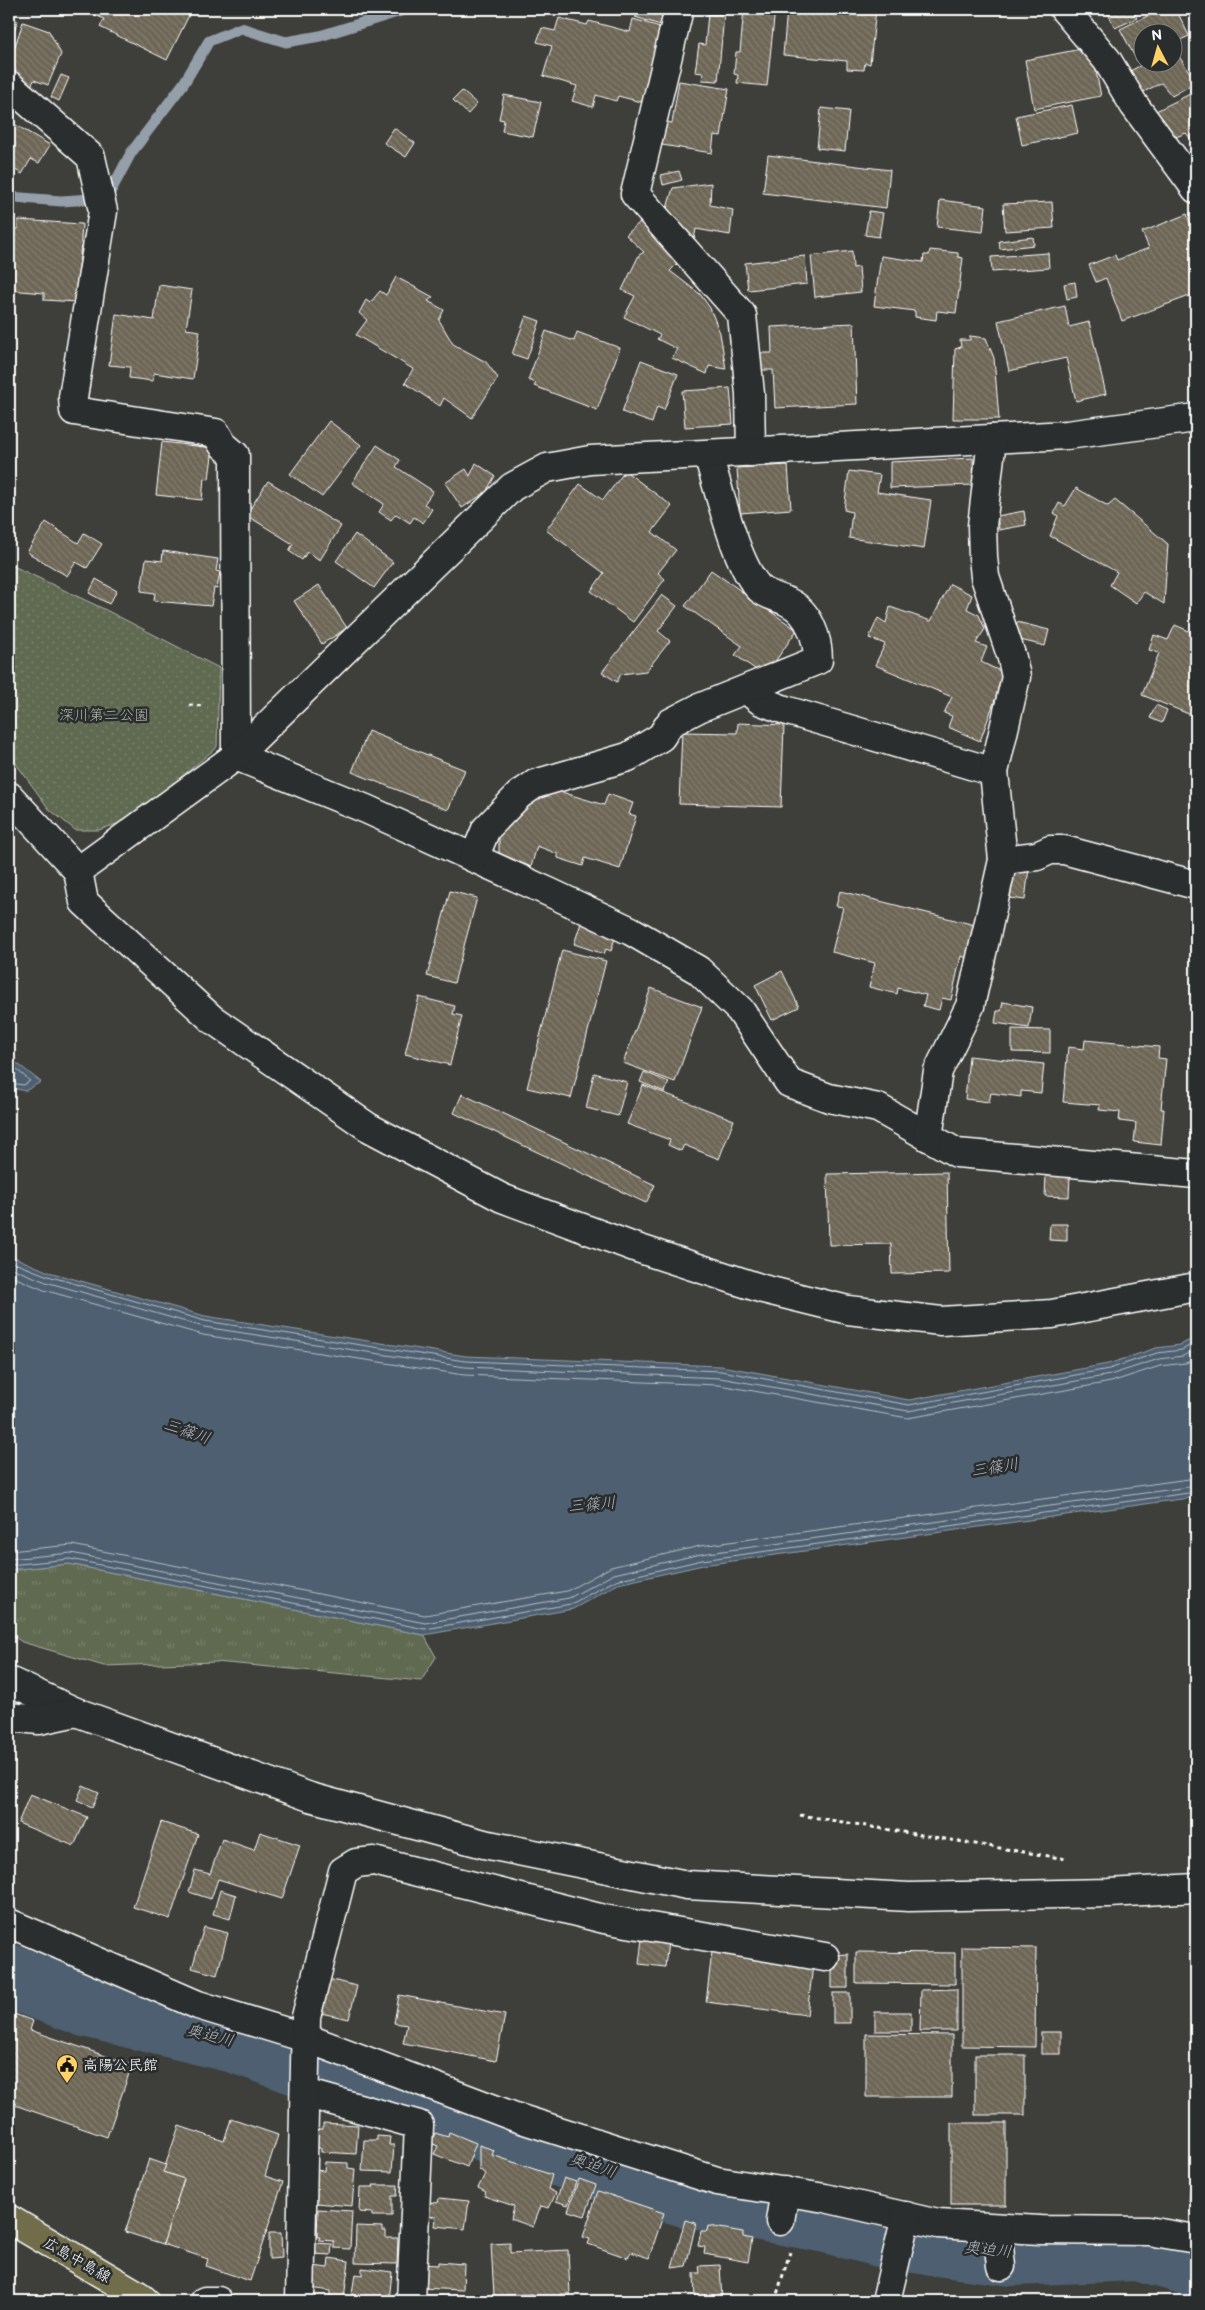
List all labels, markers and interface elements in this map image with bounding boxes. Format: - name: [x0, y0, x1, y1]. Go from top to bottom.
- north arrow: [1132, 22, 1182, 72]
- text: N: [1151, 27, 1163, 45]
- park label: 深川第二公園: [59, 706, 149, 725]
- water label: 三篠川: [161, 1415, 213, 1449]
- water label: 三篠川: [970, 1455, 1020, 1481]
- water label: 三篠川: [567, 1493, 617, 1517]
- water label: 奥迫川: [184, 2021, 236, 2051]
- public building icon: 高陽公民館: [55, 2053, 79, 2084]
- place label: 高陽公民館: [83, 2056, 158, 2075]
- water label: 奥迫川: [567, 2150, 619, 2182]
- street label: 広島中島線: [40, 2233, 114, 2287]
- water label: 奥迫川: [963, 2238, 1013, 2262]

